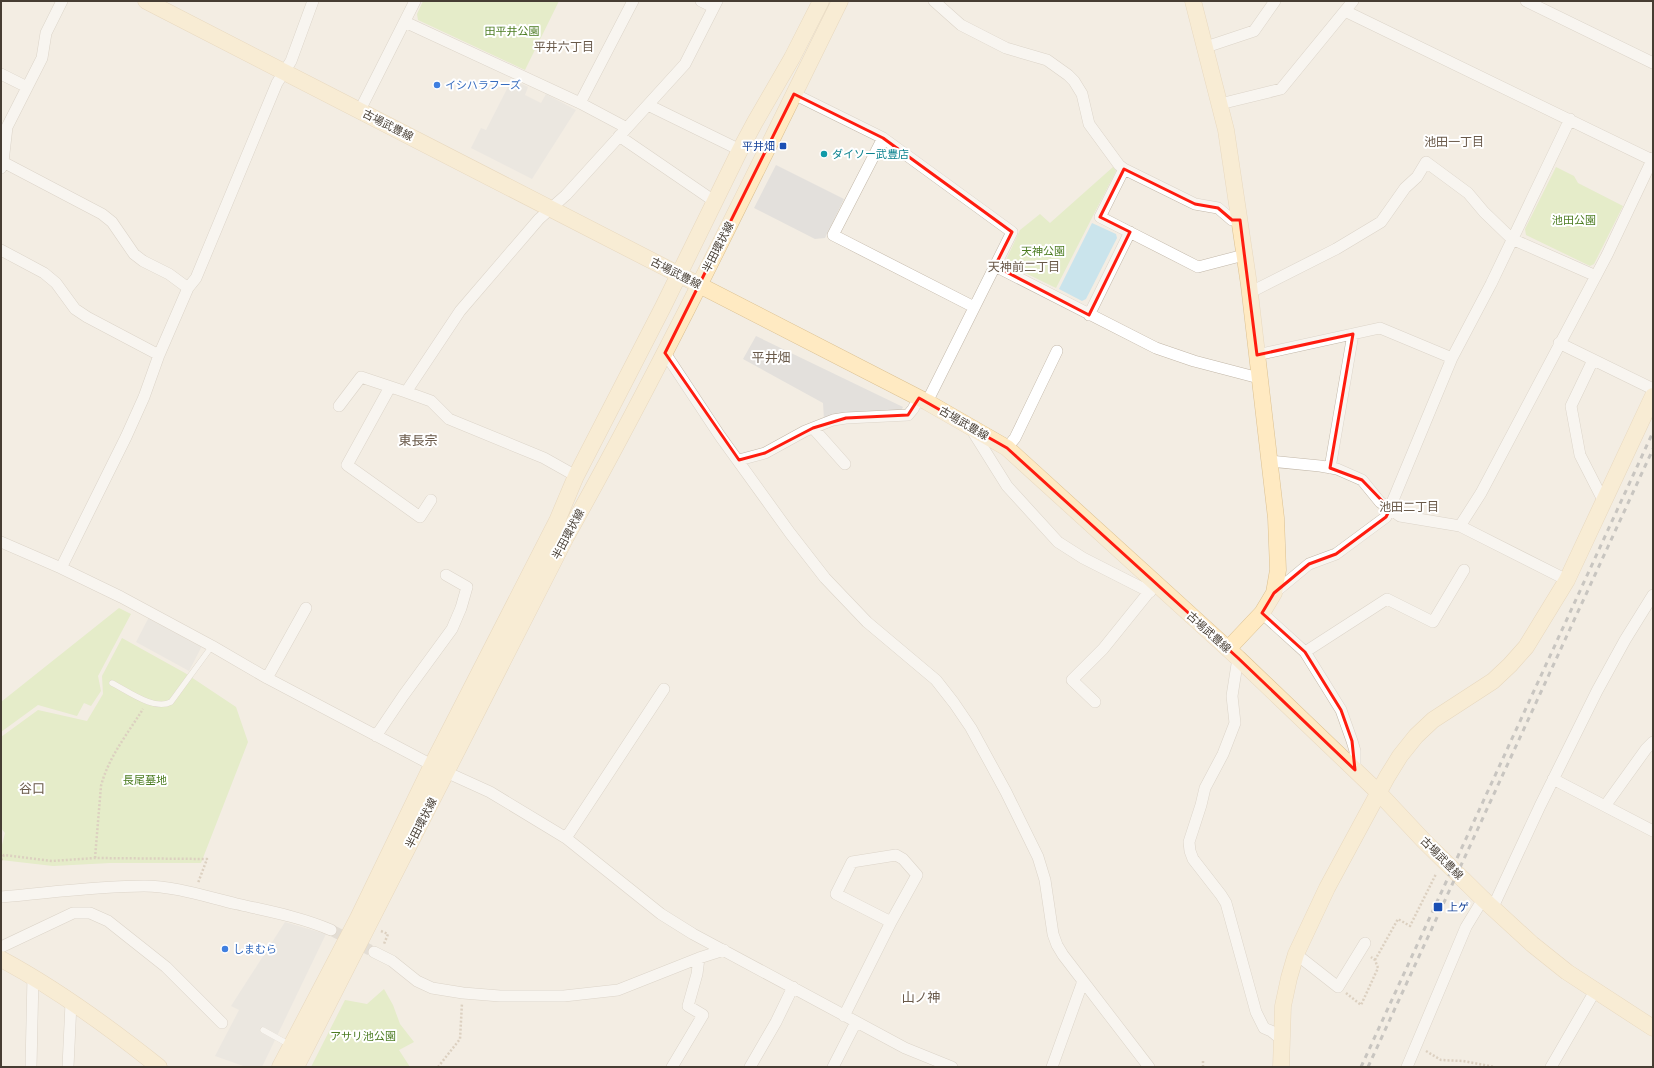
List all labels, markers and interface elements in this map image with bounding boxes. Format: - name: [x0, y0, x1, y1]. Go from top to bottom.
- park label: 田平井公園: [485, 23, 540, 39]
- district label: 平井六丁目: [534, 37, 594, 56]
- place label: イシハラフーズ: [445, 77, 521, 93]
- marker: イシハラフーズ: [432, 80, 442, 90]
- street label: 古場武豊線: [360, 105, 416, 145]
- district label: 池田一丁目: [1424, 132, 1484, 151]
- place label: 平井畑: [742, 138, 775, 154]
- marker: 平井畑: [778, 141, 788, 151]
- place label: ダイソー武豊店: [832, 146, 909, 162]
- marker: ダイソー武豊店: [819, 149, 829, 159]
- park label: 池田公園: [1552, 212, 1596, 228]
- street label: 半田環状線: [698, 219, 738, 275]
- park label: 天神公園: [1021, 243, 1065, 259]
- street label: 古場武豊線: [648, 253, 704, 293]
- district label: 天神前二丁目: [988, 257, 1060, 276]
- district label: 平井畑: [751, 347, 791, 367]
- street label: 古場武豊線: [936, 402, 992, 444]
- district label: 東長宗: [398, 430, 438, 450]
- district label: 池田二丁目: [1379, 497, 1439, 516]
- street label: 半田環状線: [548, 506, 588, 562]
- street label: 古場武豊線: [1183, 608, 1235, 656]
- park label: 長尾墓地: [123, 772, 167, 788]
- district label: 谷口: [19, 778, 45, 798]
- street label: 半田環状線: [401, 795, 441, 851]
- street label: 古場武豊線: [1417, 833, 1467, 883]
- place label: 上ゲ: [1447, 899, 1469, 915]
- marker: 上ゲ: [1432, 901, 1444, 913]
- place label: しまむら: [233, 941, 277, 957]
- marker: しまむら: [220, 944, 230, 954]
- district label: 山ノ神: [901, 987, 941, 1007]
- park label: アサリ池公園: [330, 1028, 396, 1044]

